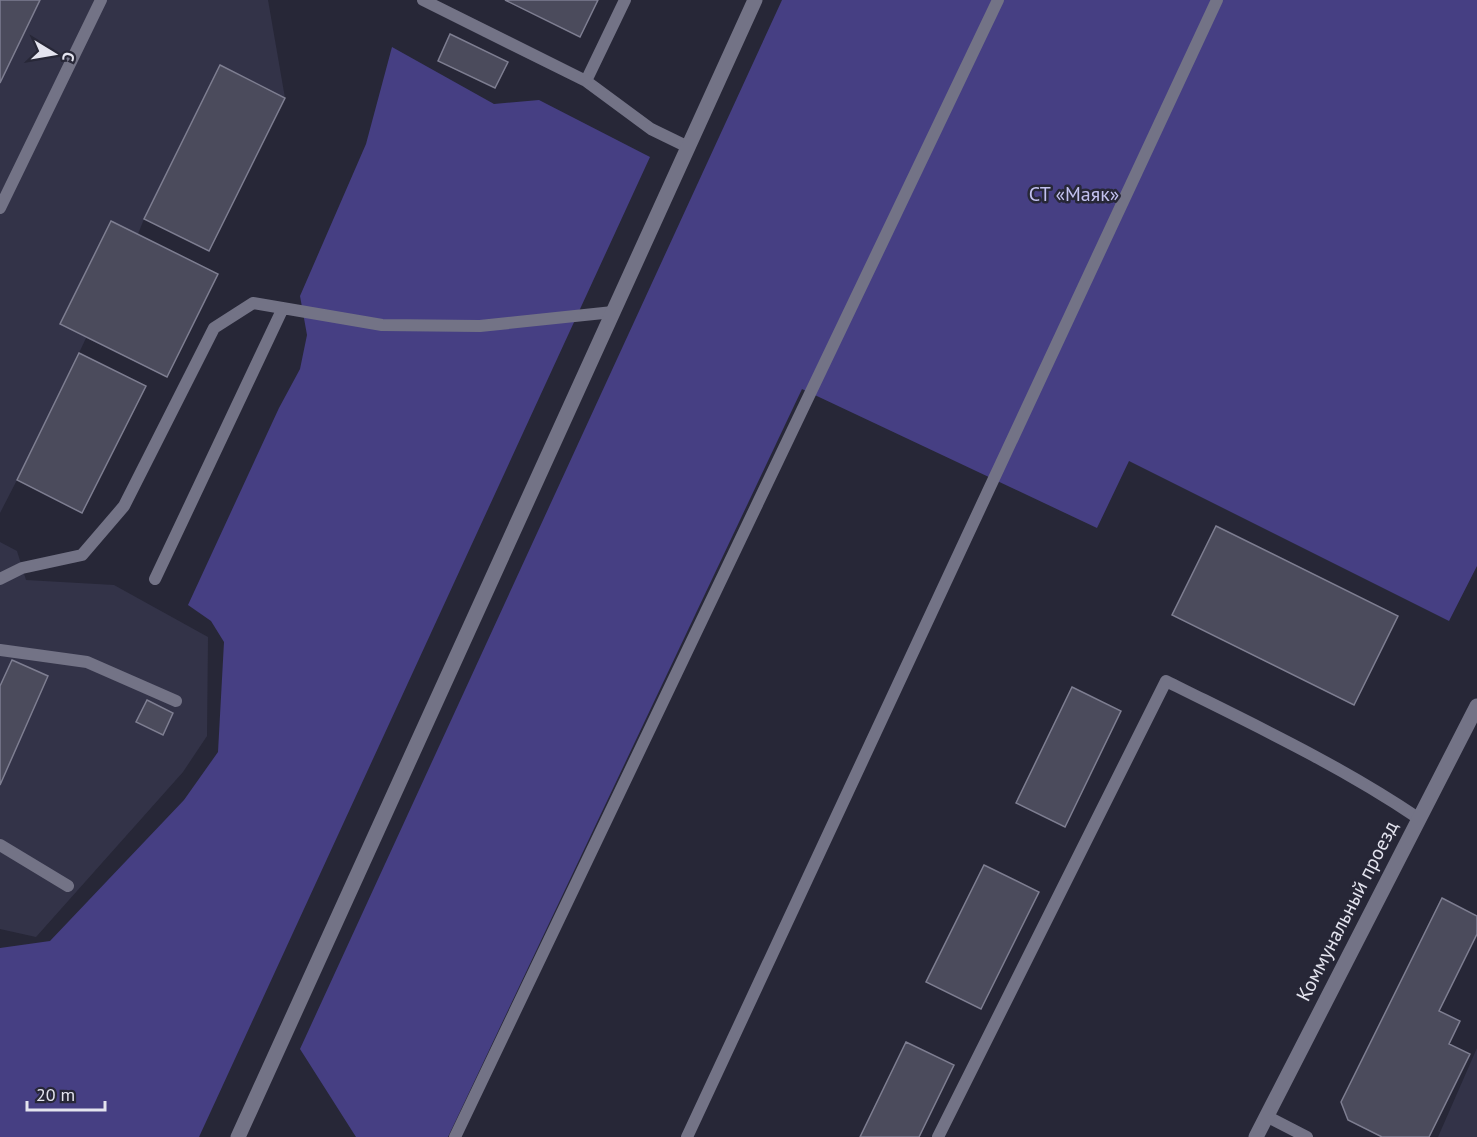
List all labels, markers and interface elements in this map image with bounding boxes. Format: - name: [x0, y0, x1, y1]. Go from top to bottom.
- north arrow: [24, 24, 84, 84]
- text: С: [58, 51, 79, 63]
- park label: СТ «Маяк»: [1029, 181, 1119, 207]
- street label: Коммунальный проезд: [1290, 816, 1404, 1006]
- scale bar: [27, 1074, 105, 1112]
- text: 20 m: [36, 1083, 75, 1106]

